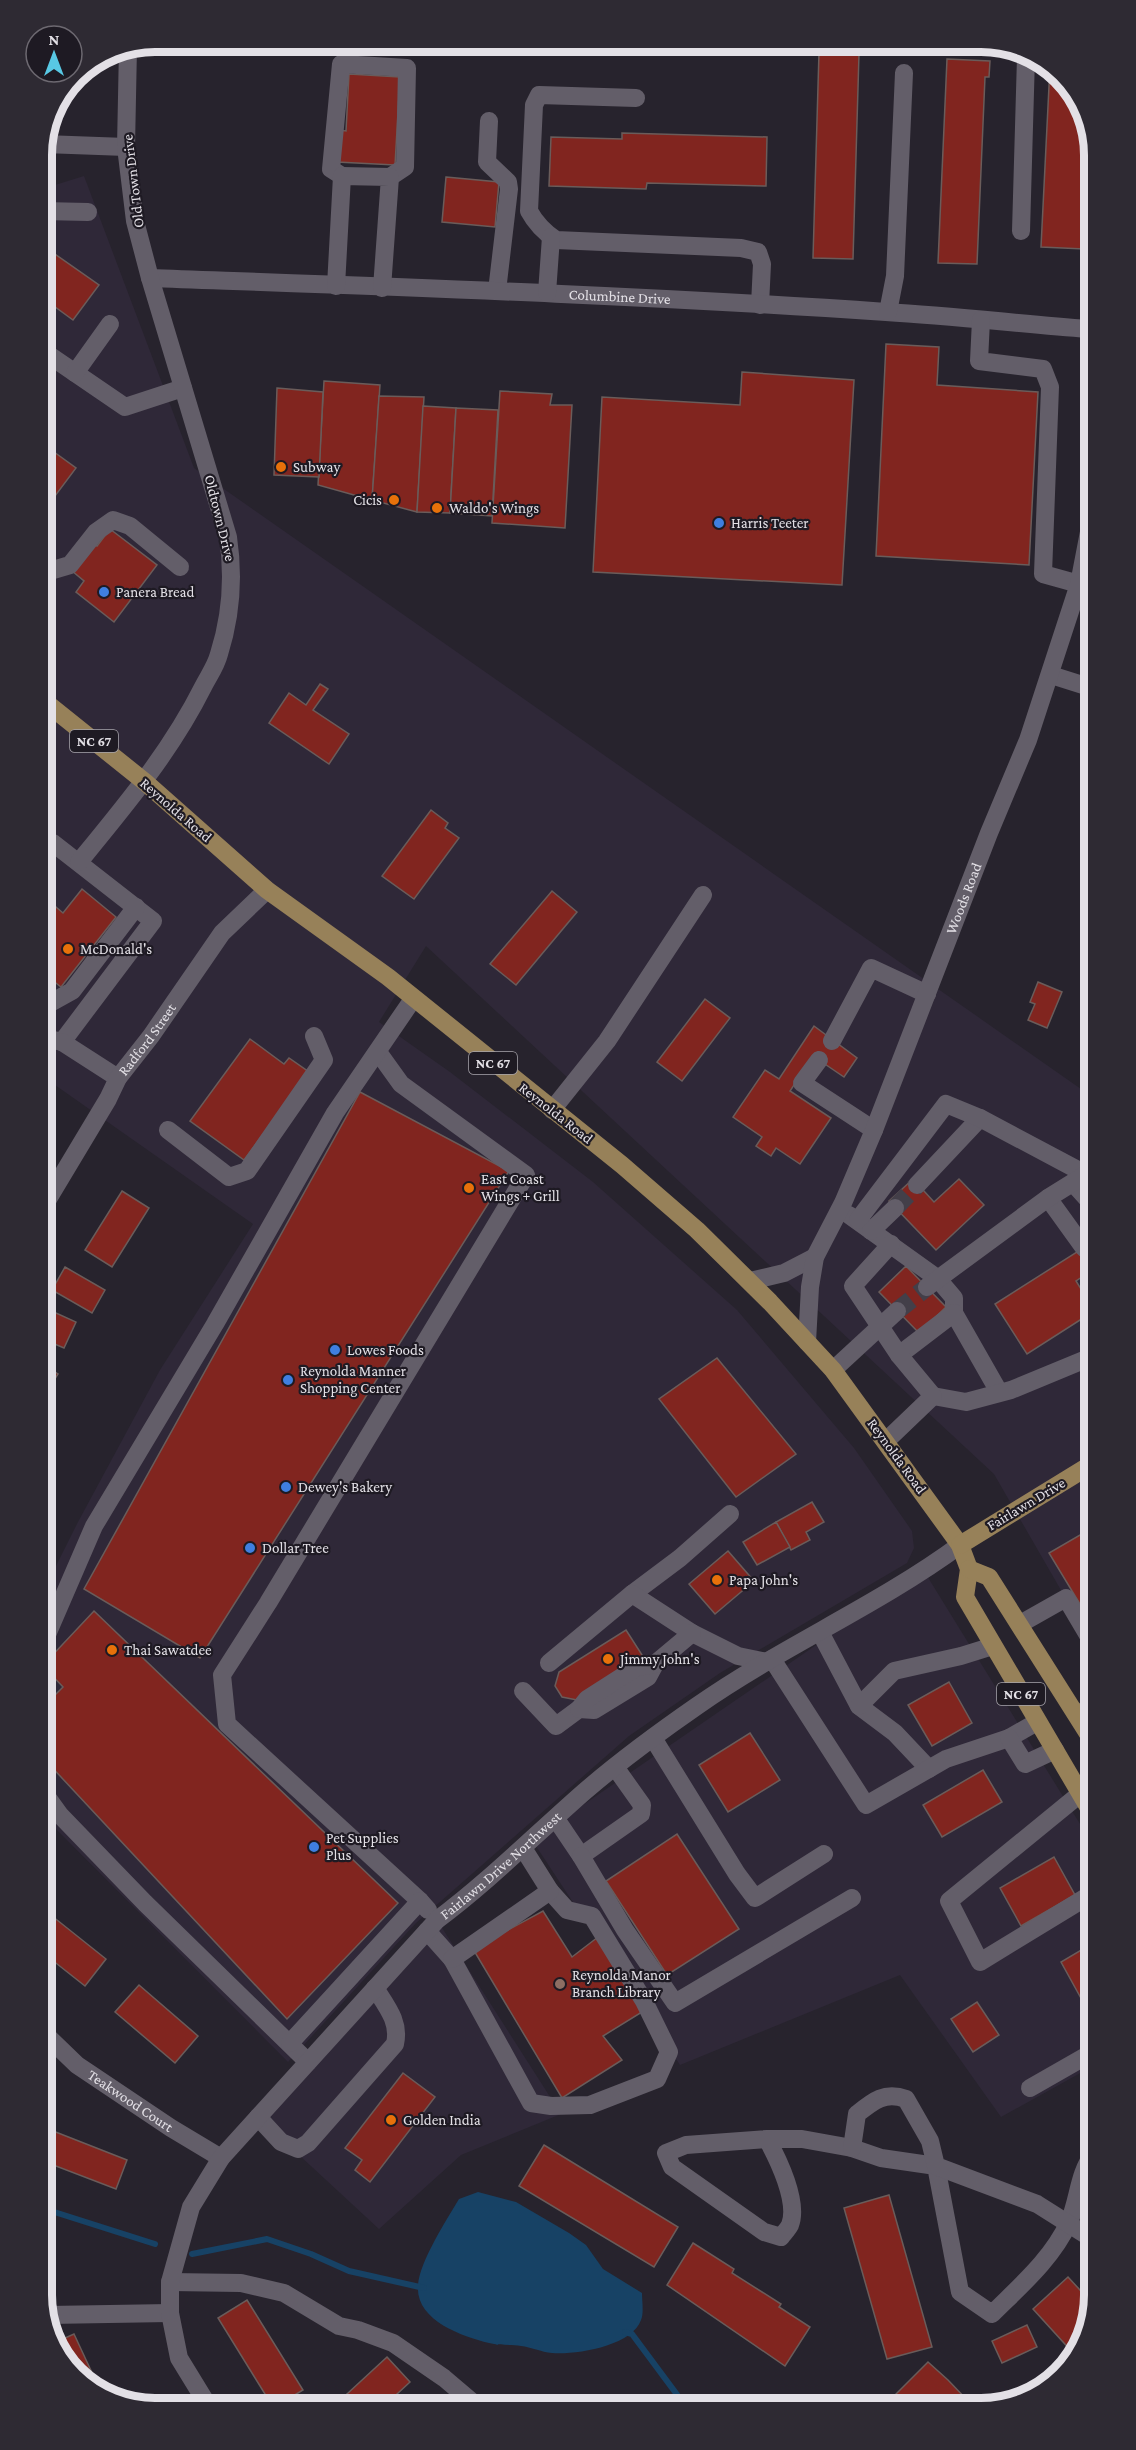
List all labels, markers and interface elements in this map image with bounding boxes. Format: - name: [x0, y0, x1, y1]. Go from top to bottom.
- north arrow: [24, 24, 84, 84]
- text: N: [49, 31, 60, 48]
- street label: Old Town Drive: [119, 133, 147, 229]
- street label: Columbine Drive: [568, 286, 671, 307]
- place label: Subway: [293, 459, 340, 476]
- marker: Subway: [274, 460, 288, 474]
- street label: Oldtown Drive: [202, 473, 239, 563]
- place label: Cicis: [353, 492, 382, 508]
- marker: Cicis: [387, 493, 401, 507]
- place label: Waldo's Wings: [449, 500, 539, 517]
- marker: Waldo's Wings: [430, 501, 444, 515]
- place label: Harris Teeter: [731, 515, 809, 531]
- marker: Harris Teeter: [712, 516, 726, 530]
- place label: Panera Bread: [116, 584, 194, 600]
- marker: Panera Bread: [97, 585, 111, 599]
- road number: NC 67: [70, 730, 118, 752]
- street label: Reynolda Road: [136, 775, 215, 846]
- street label: Woods Road: [943, 860, 985, 936]
- place label: McDonald's: [80, 941, 152, 957]
- marker: McDonald's: [61, 942, 75, 956]
- street label: Radford Street: [115, 1000, 180, 1079]
- road number: NC 67: [469, 1052, 517, 1074]
- street label: Reynolda Road: [515, 1079, 596, 1148]
- place label: East Coast Wings + Grill: [481, 1171, 560, 1205]
- marker: East Coast Wings + Grill: [462, 1181, 476, 1195]
- place label: Lowes Foods: [347, 1342, 424, 1358]
- marker: Lowes Foods: [328, 1343, 342, 1357]
- place label: Reynolda Manner Shopping Center: [300, 1363, 407, 1397]
- marker: Reynolda Manner Shopping Center: [281, 1373, 295, 1387]
- street label: Reynolda Road: [864, 1415, 930, 1497]
- street label: Fairlawn Drive: [984, 1474, 1068, 1534]
- place label: Dewey's Bakery: [298, 1479, 392, 1496]
- marker: Dewey's Bakery: [279, 1480, 293, 1494]
- place label: Dollar Tree: [262, 1540, 329, 1556]
- marker: Dollar Tree: [243, 1541, 257, 1555]
- place label: Papa John's: [729, 1572, 798, 1589]
- marker: Papa John's: [710, 1573, 724, 1587]
- place label: Thai Sawatdee: [124, 1642, 212, 1658]
- marker: Thai Sawatdee: [105, 1643, 119, 1657]
- place label: Jimmy John's: [618, 1651, 700, 1668]
- marker: Jimmy John's: [601, 1652, 615, 1666]
- road number: NC 67: [997, 1683, 1045, 1705]
- street label: Fairlawn Drive Northwest: [437, 1808, 565, 1923]
- place label: Pet Supplies Plus: [326, 1830, 399, 1863]
- marker: Pet Supplies Plus: [307, 1840, 321, 1854]
- place label: Reynolda Manor Branch Library: [572, 1967, 672, 2001]
- marker: Reynolda Manor Branch Library: [553, 1977, 567, 1991]
- street label: Teakwood Court: [85, 2067, 177, 2136]
- place label: Golden India: [403, 2112, 481, 2128]
- marker: Golden India: [384, 2113, 398, 2127]

